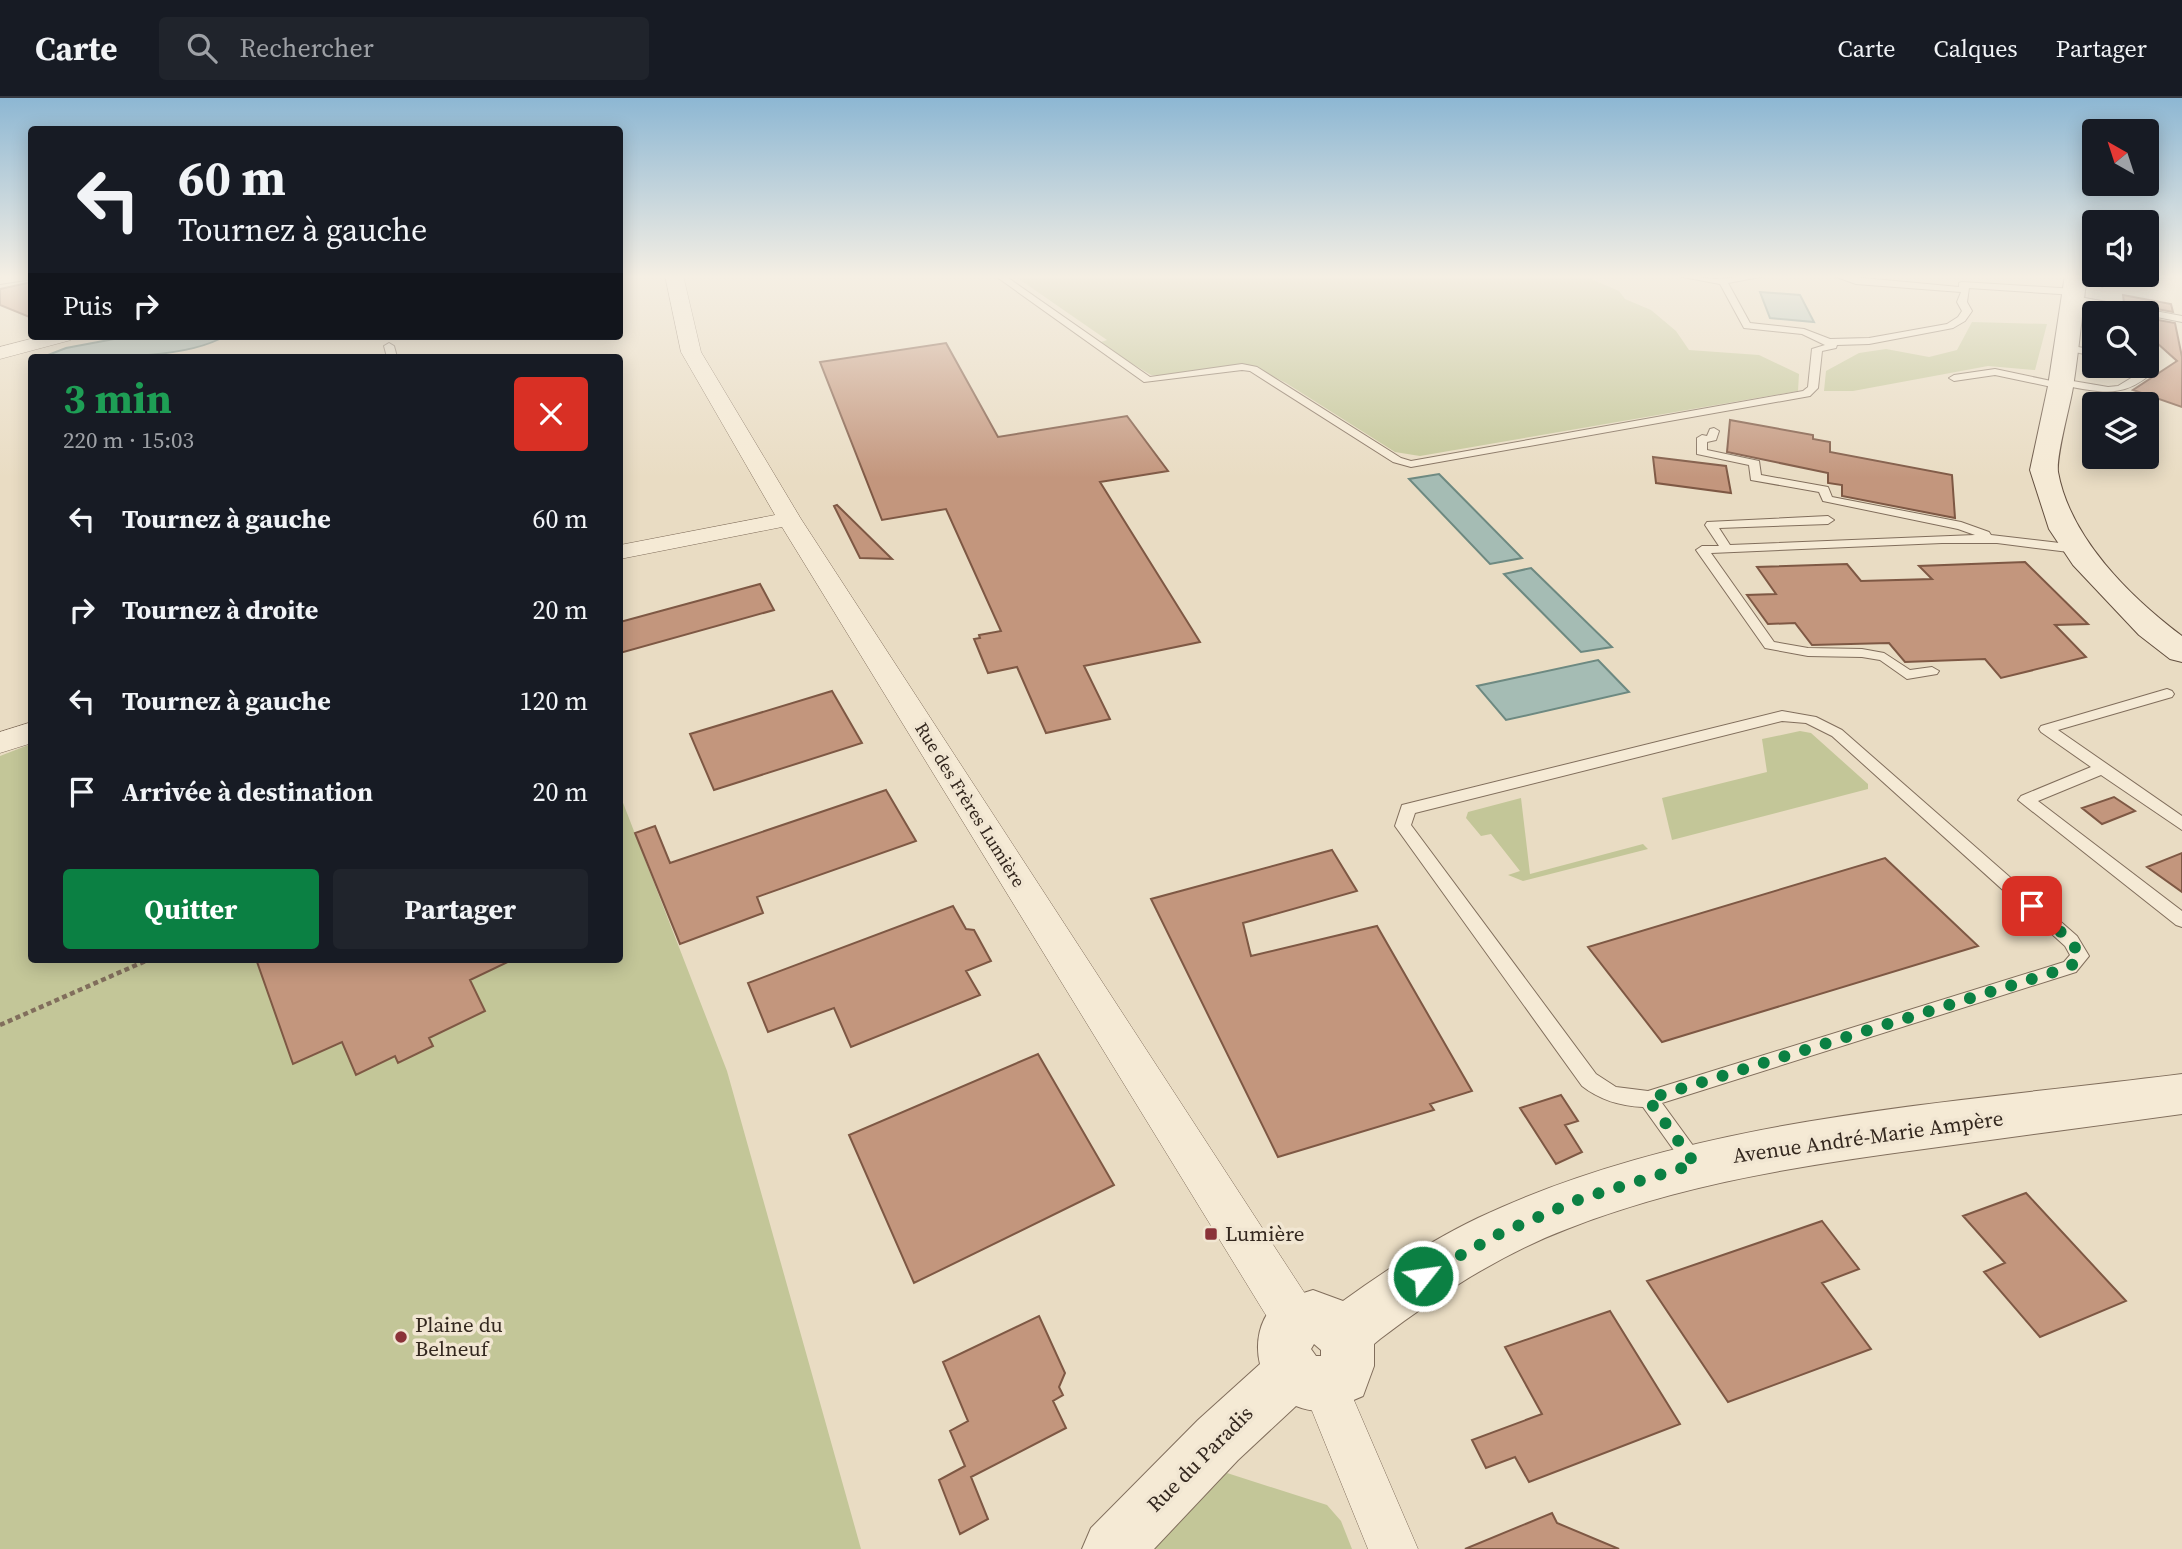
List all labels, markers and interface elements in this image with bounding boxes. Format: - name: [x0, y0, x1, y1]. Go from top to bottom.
- search box: [159, 17, 649, 80]
- text: Carte: [35, 26, 117, 71]
- icon: search: [183, 29, 221, 67]
- text: Rechercher: [239, 30, 374, 66]
- text: Carte: [1838, 32, 1896, 65]
- text: Calques: [1934, 32, 2018, 65]
- text: Partager: [2056, 32, 2147, 65]
- north arrow: [2082, 119, 2160, 196]
- map controls: [2082, 119, 2159, 469]
- text: 60 m: [178, 144, 286, 211]
- icon: left: [63, 154, 154, 245]
- text: Tournez à gauche: [178, 208, 427, 252]
- button: sound: [2082, 210, 2159, 287]
- icon: right: [127, 287, 165, 325]
- text: Puis: [63, 288, 113, 324]
- button: search: [2082, 301, 2159, 378]
- text: 3 min: [63, 369, 172, 427]
- button: close: [514, 377, 588, 451]
- button: layers: [2082, 392, 2159, 469]
- text: 220 m · 15:03: [63, 424, 194, 456]
- icon: left: [63, 500, 101, 538]
- text: Tournez à gauche: [122, 501, 331, 537]
- text: 60 m: [533, 501, 588, 537]
- icon: right: [63, 591, 101, 629]
- text: Tournez à droite: [122, 592, 318, 628]
- text: 20 m: [533, 592, 588, 628]
- icon: left: [63, 682, 101, 720]
- text: Tournez à gauche: [122, 683, 331, 719]
- text: 120 m: [520, 683, 588, 719]
- street label: Rue des Frères Lumière: [909, 718, 1031, 892]
- icon: arrive: [63, 773, 101, 811]
- text: Arrivée à destination: [122, 774, 373, 810]
- text: 20 m: [533, 774, 588, 810]
- button: Quitter: [63, 869, 319, 949]
- button: Partager: [333, 869, 588, 949]
- pin: [2002, 876, 2062, 936]
- icon: arrive: [2013, 887, 2051, 925]
- street label: Avenue André-Marie Ampère: [1731, 1103, 2005, 1170]
- place label: Lumière: [1225, 1219, 1305, 1248]
- marker: Lumière: [1203, 1226, 1219, 1242]
- position arrow: [1386, 1239, 1460, 1313]
- place label: Plaine du Belneuf: [415, 1310, 503, 1363]
- marker: Plaine du Belneuf: [393, 1329, 409, 1345]
- street label: Rue du Paradis: [1140, 1399, 1259, 1518]

